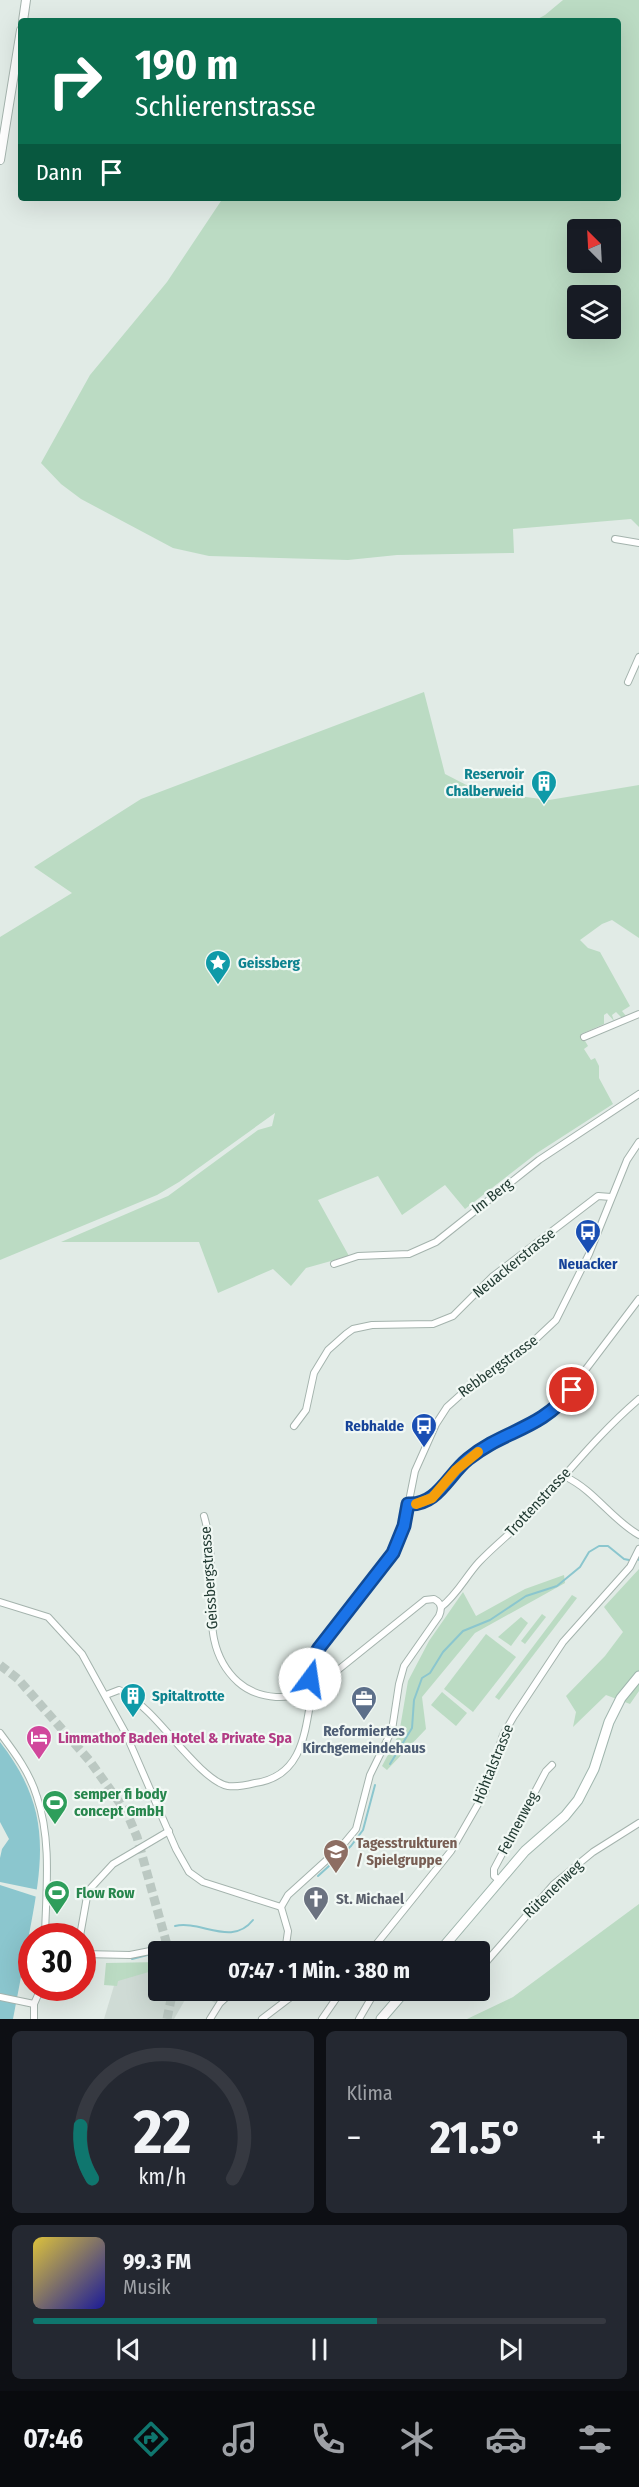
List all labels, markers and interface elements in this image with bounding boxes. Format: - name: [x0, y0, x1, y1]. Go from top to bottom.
- text: 190 m: [135, 40, 238, 90]
- icon: right: [36, 42, 114, 120]
- text: Schlierenstrasse: [135, 91, 316, 123]
- icon: arrive: [95, 156, 128, 189]
- text: Dann: [36, 159, 83, 186]
- north arrow: [567, 219, 621, 273]
- map controls: [567, 219, 621, 339]
- button: layers: [567, 285, 621, 339]
- place label: Reservoir Chalberweid: [446, 765, 525, 800]
- building icon: Reservoir Chalberweid: [529, 768, 559, 806]
- place icon: Geissberg: [203, 948, 233, 986]
- place label: Geissberg: [238, 954, 300, 972]
- street label: Im Berg: [468, 1175, 516, 1217]
- bus stop icon: Neuacker: [573, 1217, 603, 1255]
- street label: Neuackerstrasse: [469, 1224, 559, 1302]
- place label: Neuacker: [559, 1255, 618, 1273]
- street label: Rebbergstrasse: [455, 1331, 541, 1401]
- pin: [546, 1364, 597, 1415]
- icon: arrive: [555, 1373, 588, 1406]
- bus stop icon: Rebhalde: [409, 1411, 439, 1449]
- place label: Rebhalde: [345, 1417, 404, 1435]
- street label: Trottenstrasse: [502, 1464, 574, 1540]
- street label: Geissbergstrasse: [196, 1526, 222, 1630]
- position arrow: [278, 1647, 342, 1711]
- building icon: Spitaltrotte: [118, 1681, 148, 1719]
- office icon: Reformiertes Kirchgemeindehaus: [349, 1684, 379, 1722]
- place label: Spitaltrotte: [152, 1687, 225, 1705]
- place label: Reformiertes Kirchgemeindehaus: [302, 1722, 426, 1757]
- street label: Höhtalstrasse: [469, 1722, 517, 1806]
- hotel icon: Limmathof Baden Hotel & Private Spa: [24, 1723, 54, 1761]
- place label: Limmathof Baden Hotel & Private Spa: [58, 1729, 292, 1747]
- place label: semper fi body concept GmbH: [74, 1785, 168, 1820]
- sports icon: semper fi body concept GmbH: [40, 1788, 70, 1826]
- street label: Felmenweg: [494, 1789, 542, 1857]
- place label: Tagesstrukturen / Spielgruppe: [356, 1834, 458, 1869]
- school or university icon: Tagesstrukturen / Spielgruppe: [321, 1837, 351, 1875]
- street label: Rütenenweg: [520, 1856, 586, 1922]
- sports icon: Flow Row: [42, 1878, 72, 1916]
- place label: Flow Row: [76, 1884, 135, 1902]
- church icon: St. Michael: [301, 1884, 331, 1922]
- place label: St. Michael: [336, 1890, 405, 1908]
- speed limit sign: 30: [18, 1923, 96, 2001]
- text: 07:47 · 1 Min. · 380 m: [228, 1957, 410, 1984]
- text: Klima: [347, 2081, 393, 2105]
- text: 22: [133, 2095, 192, 2170]
- text: 21.5°: [430, 2111, 522, 2165]
- text: −: [347, 2118, 361, 2158]
- text: +: [591, 2118, 606, 2158]
- text: km/h: [139, 2164, 187, 2190]
- text: 99.3 FM: [123, 2248, 191, 2275]
- text: Musik: [123, 2275, 171, 2299]
- icon: previous: [112, 2333, 145, 2366]
- icon: pause: [303, 2333, 336, 2366]
- icon: next: [494, 2333, 527, 2366]
- icon: directions: [130, 2418, 172, 2460]
- icon: music: [219, 2418, 261, 2460]
- icon: phone: [307, 2418, 349, 2460]
- icon: climate: [396, 2418, 438, 2460]
- icon: car: [485, 2418, 527, 2460]
- icon: filters: [574, 2418, 616, 2460]
- text: 07:46: [23, 2423, 83, 2455]

